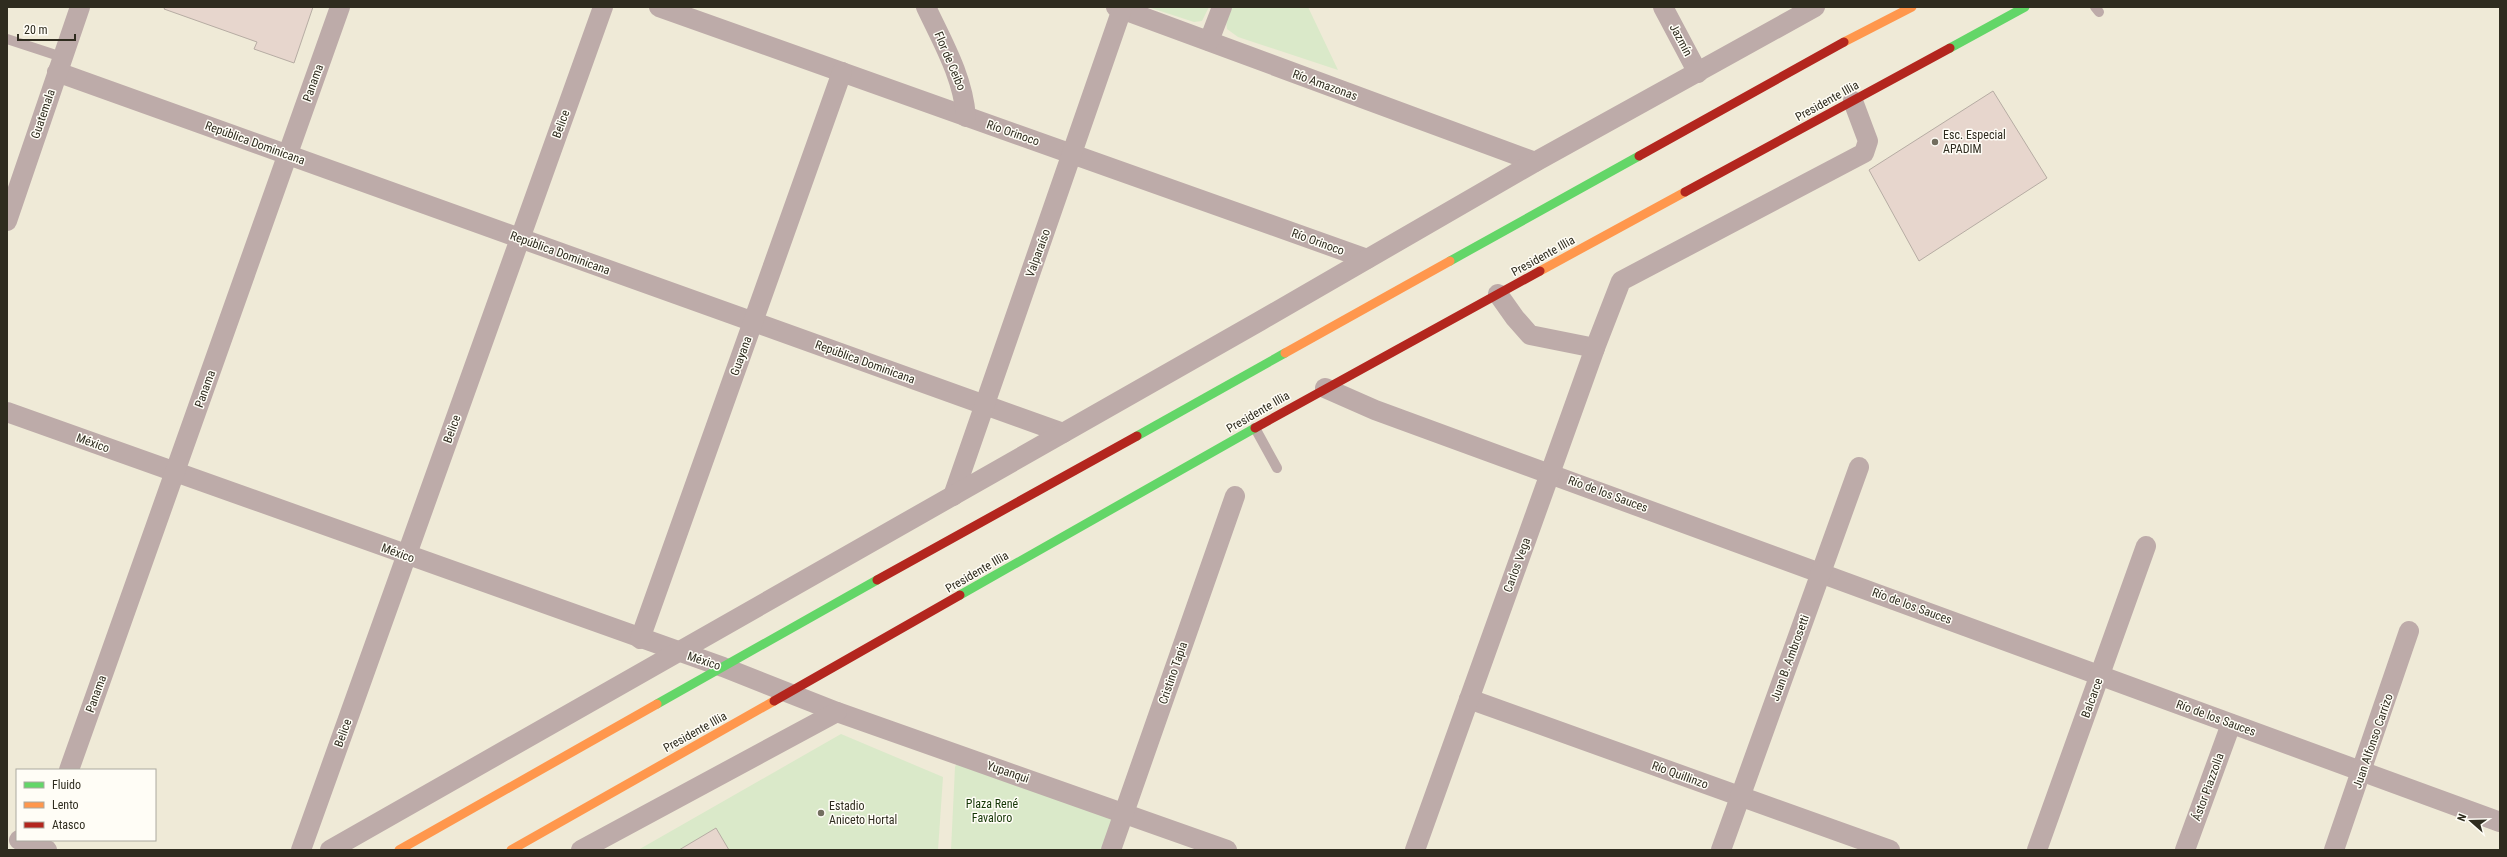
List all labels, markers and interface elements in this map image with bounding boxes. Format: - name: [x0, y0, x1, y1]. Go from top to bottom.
- scale bar: [18, 16, 75, 42]
- street label: Jazmín: [1667, 21, 1695, 59]
- text: 20 m: [24, 23, 48, 37]
- street label: Flor de Ceibo: [931, 30, 969, 92]
- street label: Panama: [300, 62, 326, 104]
- street label: Río Amazonas: [1291, 67, 1359, 103]
- street label: Presidente Illia: [1793, 78, 1861, 124]
- street label: Guatemala: [28, 87, 58, 140]
- street label: Belice: [549, 108, 573, 140]
- street label: Río Orinoco: [985, 117, 1041, 149]
- street label: República Dominicana: [203, 118, 307, 168]
- place label: Esc. Especial APADIM: [1943, 128, 2006, 156]
- marker: Esc. Especial APADIM: [1930, 137, 1940, 147]
- street label: Río Orinoco: [1290, 226, 1346, 258]
- street label: Valparaíso: [1023, 227, 1053, 279]
- street label: República Dominicana: [508, 228, 612, 278]
- street label: Presidente Illia: [1509, 233, 1577, 279]
- street label: Guayana: [727, 334, 755, 378]
- street label: República Dominicana: [813, 337, 917, 387]
- street label: Panama: [192, 368, 218, 410]
- street label: Presidente Illia: [1224, 388, 1292, 436]
- street label: Belice: [440, 413, 464, 445]
- street label: México: [74, 431, 112, 455]
- street label: Río de los Sauces: [1566, 473, 1650, 515]
- street label: Carlos Vega: [1501, 536, 1533, 594]
- street label: México: [379, 541, 417, 565]
- street label: Presidente Illia: [943, 548, 1011, 596]
- street label: Río de los Sauces: [1870, 585, 1954, 627]
- street label: Juan B. Ambrosetti: [1768, 613, 1812, 703]
- street label: Cristino Tapia: [1156, 640, 1190, 706]
- street label: México: [686, 649, 722, 673]
- street label: Panama: [83, 673, 109, 715]
- street label: Balcarce: [2078, 676, 2106, 720]
- street label: Juan Alfonso Carrizo: [2350, 692, 2396, 790]
- street label: Río de los Sauces: [2174, 697, 2258, 739]
- street label: Presidente Illia: [661, 709, 729, 755]
- street label: Belice: [331, 717, 355, 749]
- street label: Ástor Piazzolla: [2188, 751, 2227, 823]
- street label: Yupanqui: [985, 758, 1031, 786]
- street label: Río Quillinzo: [1650, 758, 1710, 792]
- legend: [16, 769, 156, 841]
- text: Fluido: [52, 778, 81, 792]
- park label: Plaza René Favaloro: [966, 797, 1019, 825]
- text: Lento: [52, 798, 79, 812]
- place label: Estadio Aniceto Hortal: [829, 799, 897, 827]
- north arrow: [2451, 801, 2491, 841]
- marker: Estadio Aniceto Hortal: [816, 808, 826, 818]
- text: N: [2455, 812, 2469, 823]
- text: Atasco: [52, 818, 85, 832]

